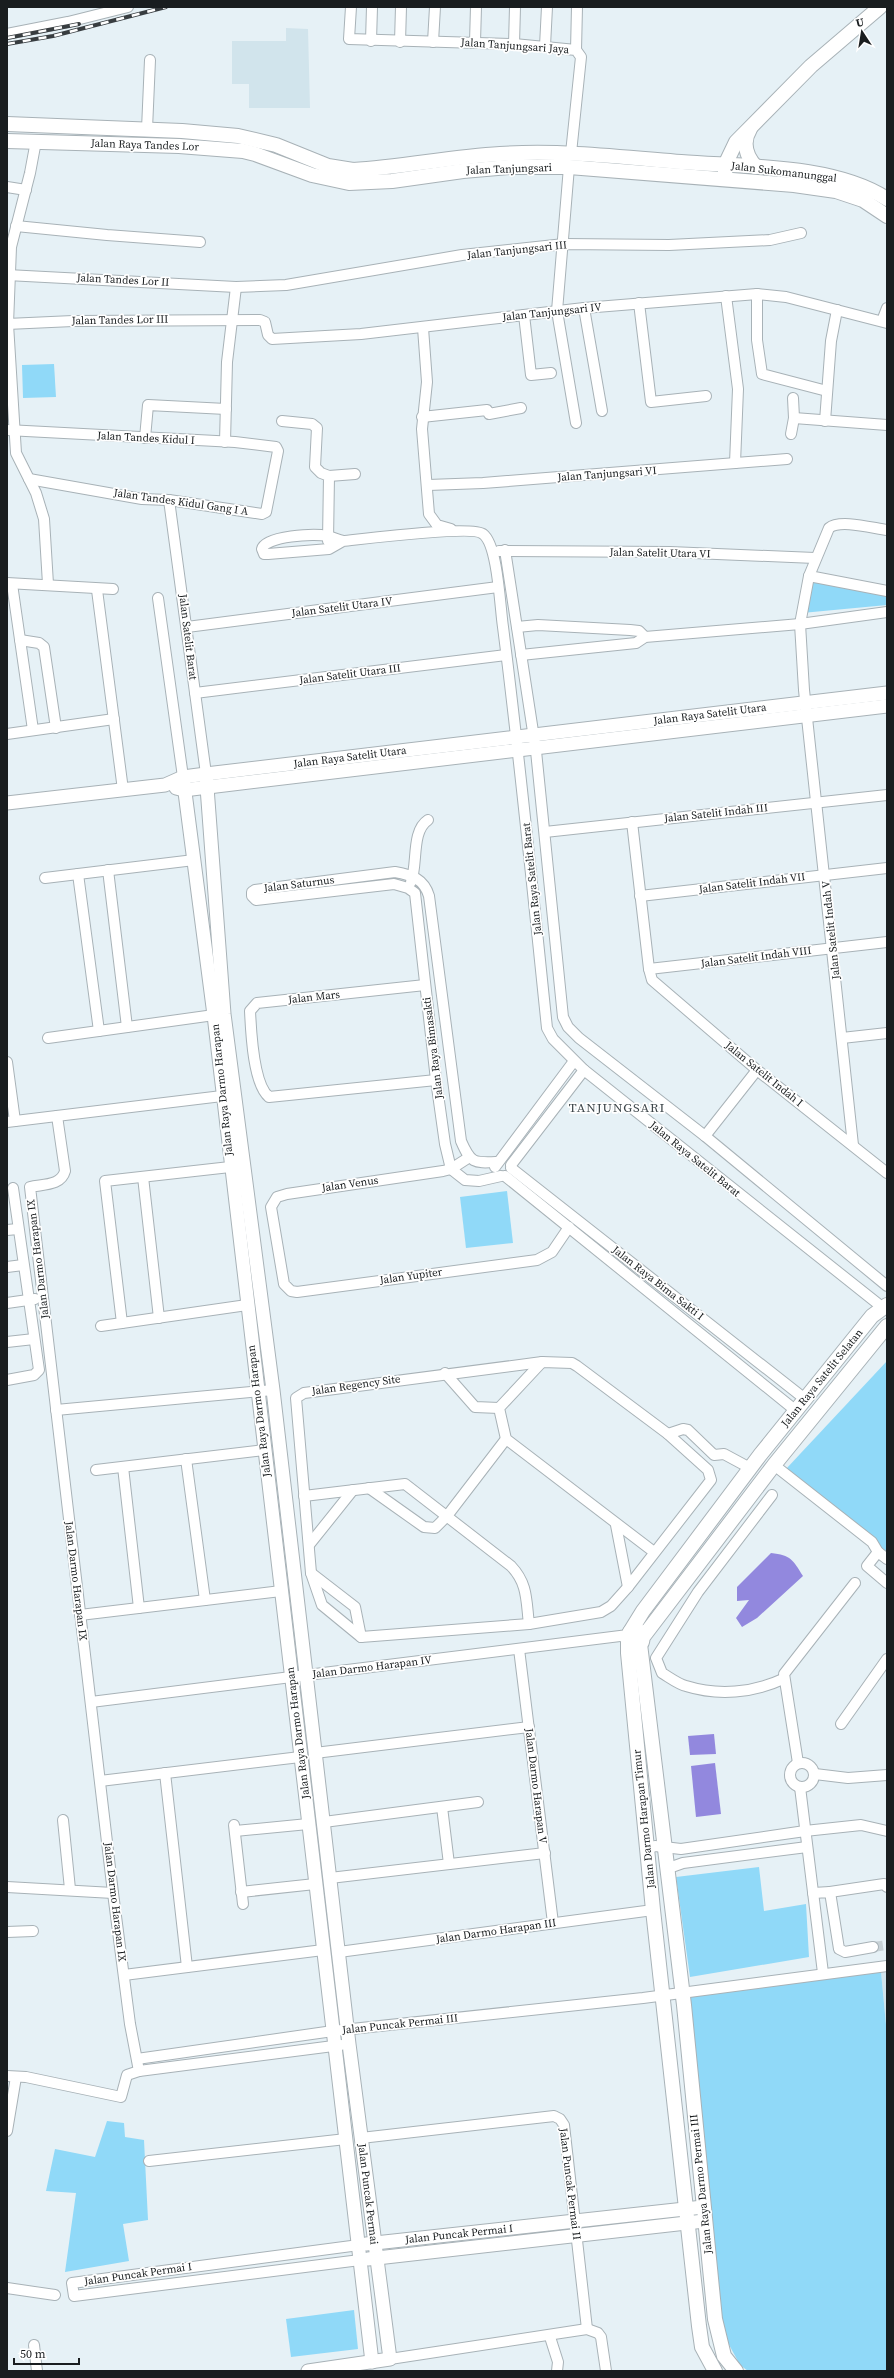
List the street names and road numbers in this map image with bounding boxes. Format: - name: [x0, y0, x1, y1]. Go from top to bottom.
- street label: Jalan Tanjungsari Jaya: [459, 35, 570, 57]
- street label: Jalan Raya Tandes Lor: [90, 136, 200, 154]
- street label: Jalan Sukomanunggal: [729, 158, 838, 186]
- street label: Jalan Tanjungsari: [465, 160, 552, 178]
- street label: Jalan Tanjungsari III: [465, 237, 568, 263]
- street label: Jalan Tandes Lor II: [75, 270, 170, 290]
- street label: Jalan Tanjungsari IV: [501, 299, 603, 325]
- street label: Jalan Tandes Lor III: [70, 312, 169, 328]
- street label: Jalan Tandes Kidul I: [96, 428, 195, 448]
- street label: Jalan Tanjungsari VI: [556, 463, 657, 485]
- street label: Jalan Tandes Kidul Gang I A: [112, 485, 250, 519]
- street label: Jalan Satelit Utara VI: [608, 545, 711, 561]
- street label: Jalan Satelit Barat: [175, 592, 201, 681]
- street label: Jalan Satelit Utara IV: [290, 593, 394, 621]
- street label: Jalan Satelit Utara III: [297, 660, 402, 688]
- street label: Jalan Raya Satelit Utara: [652, 700, 768, 728]
- street label: Jalan Raya Satelit Utara: [292, 743, 408, 771]
- street label: Jalan Satelit Indah III: [662, 800, 769, 826]
- street label: Jalan Raya Satelit Barat: [519, 822, 545, 937]
- street label: Jalan Satelit Indah VII: [697, 869, 806, 897]
- street label: Jalan Saturnus: [262, 872, 335, 896]
- street label: Jalan Satelit Indah V: [818, 879, 844, 981]
- street label: Jalan Satelit Indah VIII: [699, 943, 812, 971]
- street label: Jalan Mars: [286, 987, 341, 1007]
- street label: Jalan Raya Bimasakti: [419, 996, 447, 1101]
- street label: Jalan Raya Darmo Harapan: [208, 1023, 236, 1158]
- street label: Jalan Satelit Indah I: [721, 1037, 806, 1110]
- street label: Jalan Raya Satelit Barat: [646, 1117, 744, 1201]
- street label: Jalan Venus: [320, 1173, 380, 1196]
- street label: Jalan Darmo Harapan IX: [23, 1198, 53, 1321]
- street label: Jalan Raya Bima Sakti I: [608, 1242, 707, 1324]
- street label: Jalan Yupiter: [378, 1264, 444, 1288]
- street label: Jalan Raya Satelit Selatan: [777, 1325, 867, 1431]
- street label: Jalan Raya Darmo Harapan: [243, 1344, 275, 1479]
- street label: Jalan Regency Site: [310, 1371, 402, 1399]
- street label: Jalan Darmo Harapan IX: [61, 1519, 91, 1642]
- street label: Jalan Darmo Harapan IV: [310, 1652, 433, 1682]
- street label: Jalan Raya Darmo Harapan: [282, 1666, 314, 1801]
- street label: Jalan Darmo Harapan V: [521, 1726, 551, 1845]
- street label: Jalan Darmo Harapan Timur: [629, 1748, 659, 1890]
- street label: Jalan Darmo Harapan IX: [100, 1840, 130, 1963]
- street label: Jalan Darmo Harapan III: [434, 1915, 557, 1947]
- street label: Jalan Puncak Permai III: [340, 2010, 459, 2038]
- street label: Jalan Raya Darmo Permai III: [686, 2113, 716, 2256]
- street label: Jalan Puncak Permai II: [556, 2126, 584, 2241]
- street label: Jalan Puncak Permai: [354, 2142, 382, 2245]
- street label: Jalan Puncak Permai I: [403, 2221, 514, 2247]
- street label: Jalan Puncak Permai I: [82, 2259, 193, 2289]

